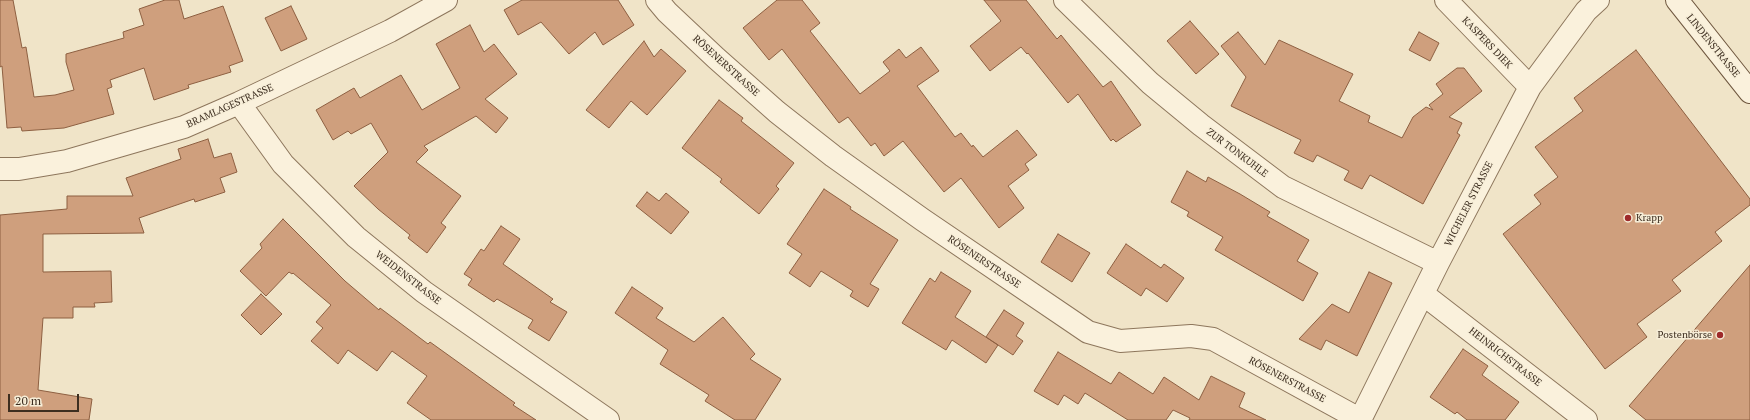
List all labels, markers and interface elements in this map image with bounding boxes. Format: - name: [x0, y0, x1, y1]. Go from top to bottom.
- street label: LINDENSTRASSE: [1684, 12, 1742, 80]
- street label: KASPERS DIEK: [1459, 15, 1515, 71]
- street label: RÖSENERSTRASSE: [690, 33, 762, 99]
- street label: BRAMLAGESTRASSE: [185, 81, 275, 131]
- street label: ZUR TONKUHLE: [1204, 126, 1270, 180]
- street label: WICHELER STRASSE: [1442, 159, 1496, 249]
- place label: Krapp: [1636, 212, 1663, 224]
- marker: Krapp: [1623, 213, 1633, 223]
- street label: RÖSENERSTRASSE: [945, 233, 1023, 291]
- street label: WEIDENSTRASSE: [373, 249, 443, 307]
- street label: HEINRICHSTRASSE: [1466, 325, 1544, 389]
- place label: Postenbörse: [1658, 329, 1712, 341]
- marker: Postenbörse: [1715, 330, 1725, 340]
- street label: RÖSENERSTRASSE: [1246, 355, 1328, 405]
- scale bar: [10, 386, 81, 412]
- text: 20 m: [15, 393, 41, 408]

